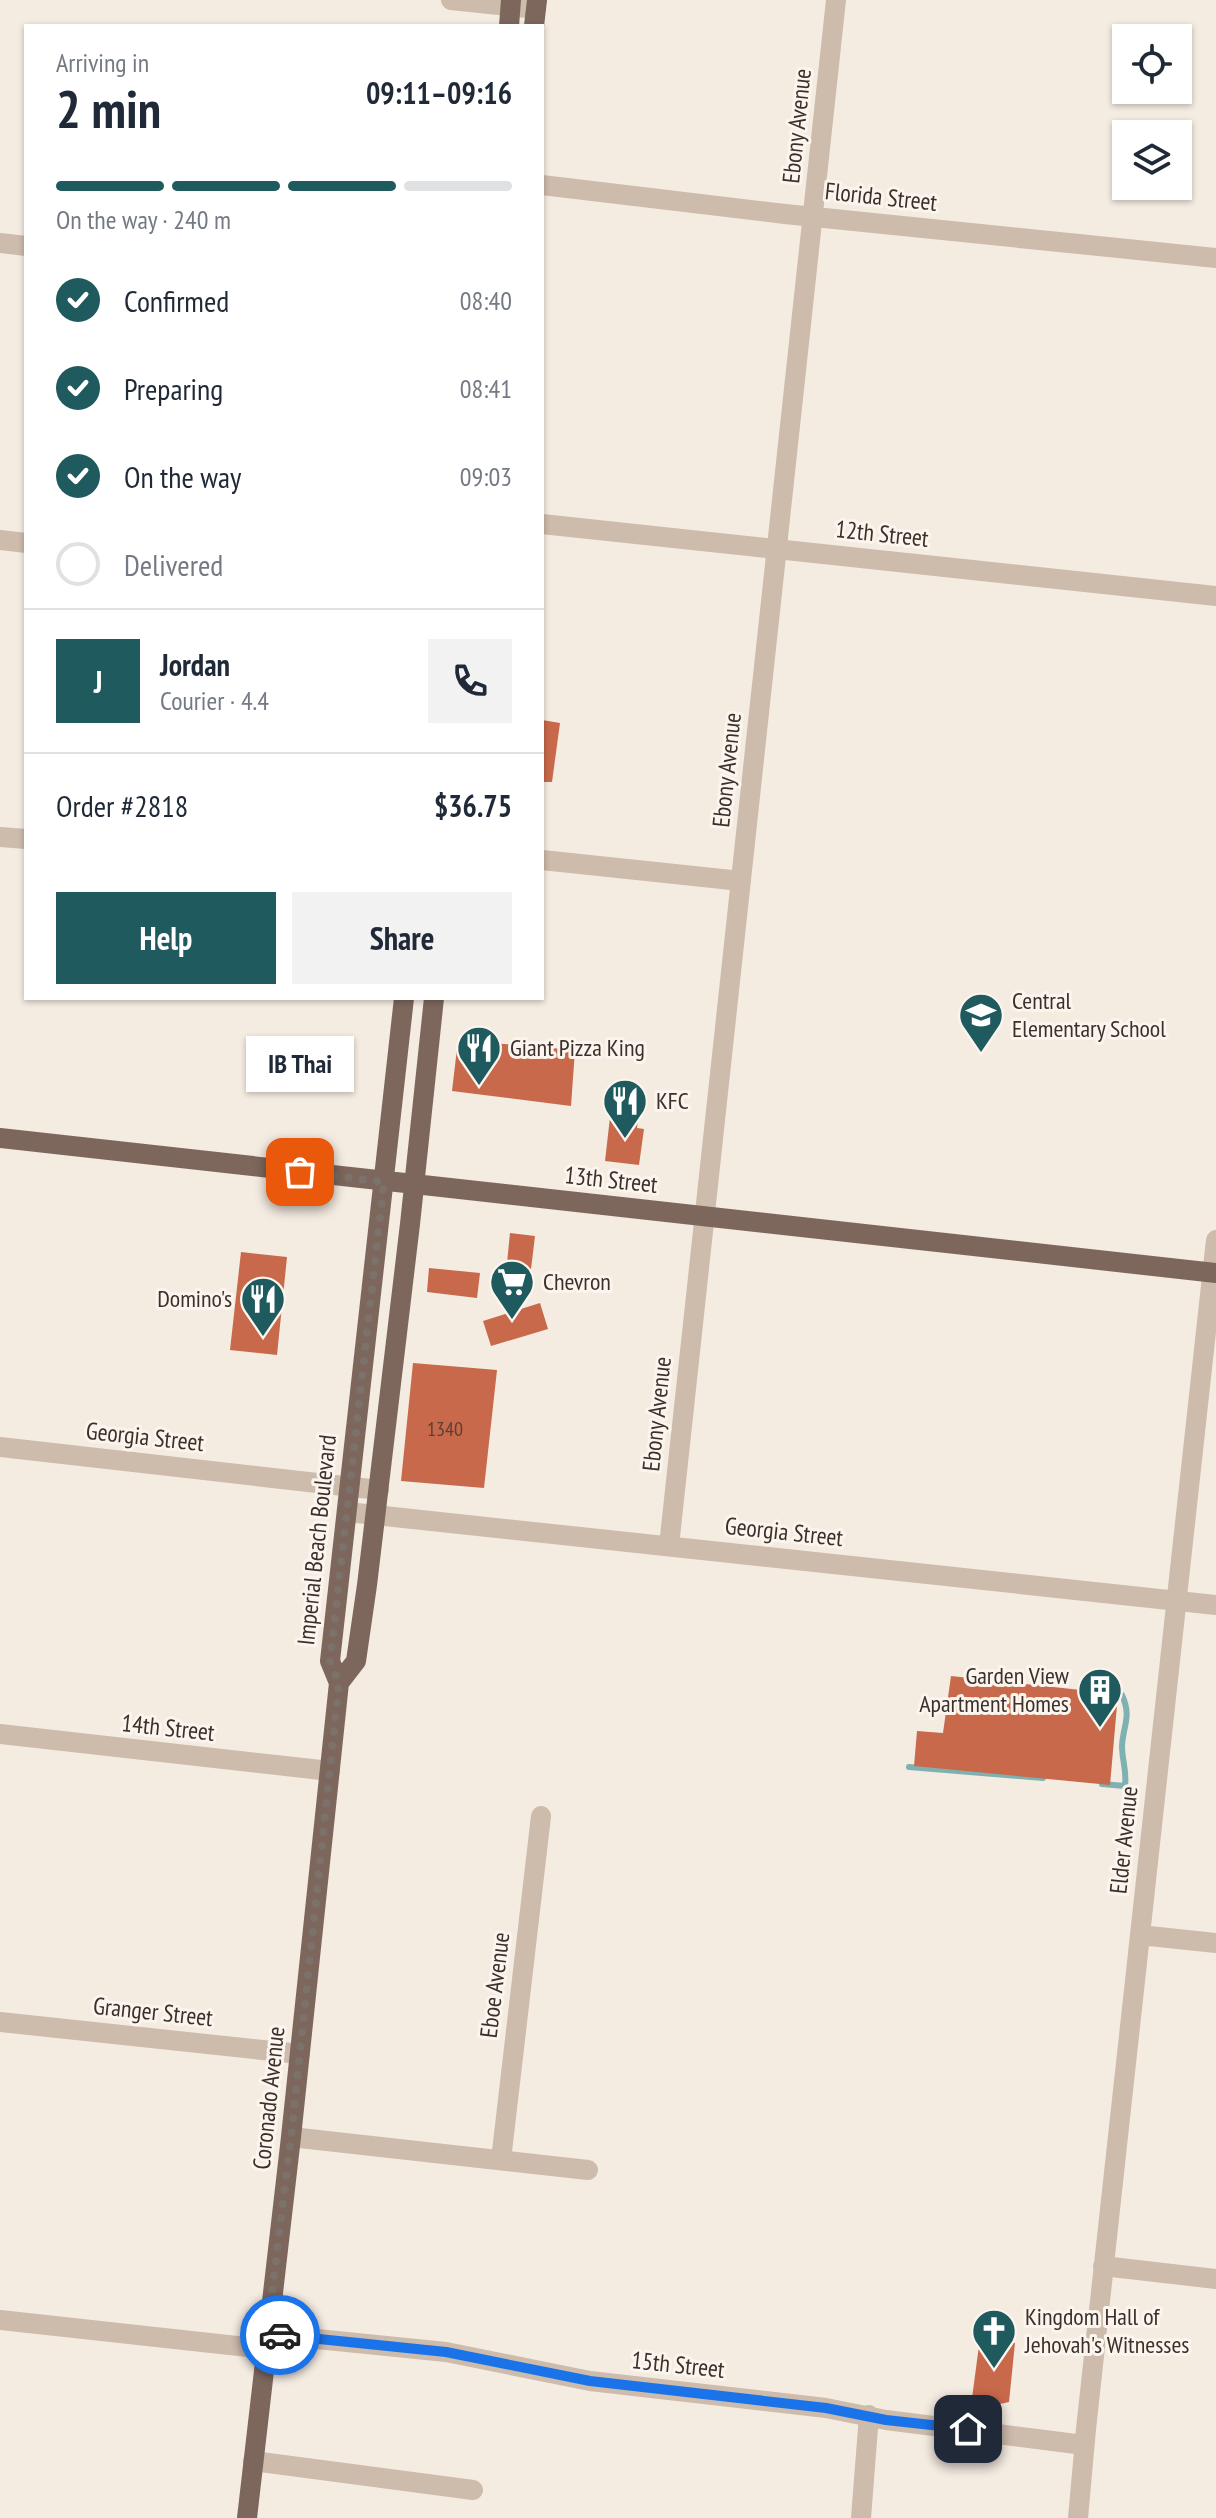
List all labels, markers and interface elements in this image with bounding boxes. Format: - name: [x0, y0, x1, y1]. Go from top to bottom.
- map controls: [1112, 24, 1192, 200]
- button: locate: [1112, 24, 1192, 104]
- text: Arriving in: [56, 46, 149, 79]
- street label: Ebony Avenue: [775, 67, 818, 185]
- text: 09:11–09:16: [366, 73, 512, 112]
- text: 2 min: [56, 75, 161, 142]
- button: layers: [1112, 120, 1192, 200]
- street label: Florida Street: [824, 175, 939, 218]
- text: On the way · 240 m: [56, 203, 231, 236]
- icon: check: [56, 278, 100, 322]
- text: Confirmed: [124, 281, 229, 320]
- text: 08:40: [460, 284, 512, 317]
- icon: check: [56, 366, 100, 410]
- text: Preparing: [124, 369, 223, 408]
- text: 08:41: [460, 372, 512, 405]
- icon: check: [56, 454, 100, 498]
- text: On the way: [124, 457, 241, 496]
- text: 09:03: [460, 460, 512, 493]
- street label: 12th Street: [834, 513, 931, 554]
- text: Delivered: [124, 545, 223, 584]
- button: phone: [428, 639, 512, 723]
- text: Jordan: [160, 645, 230, 684]
- text: J: [94, 662, 102, 701]
- text: Courier · 4.4: [160, 684, 269, 717]
- street label: Ebony Avenue: [705, 711, 748, 829]
- text: Order #2818: [56, 786, 188, 825]
- text: $36.75: [434, 786, 512, 825]
- button: Help: [56, 892, 276, 984]
- button: Share: [292, 892, 512, 984]
- place label: Central Elementary School: [1012, 985, 1166, 1044]
- school or university icon: Central Elementary School: [957, 991, 1005, 1054]
- restaurant icon: Giant Pizza King: [455, 1024, 503, 1087]
- place label: Giant Pizza King: [510, 1032, 645, 1063]
- callout: IB Thai: [246, 1036, 354, 1092]
- text: IB Thai: [268, 1047, 332, 1080]
- restaurant icon: KFC: [601, 1077, 649, 1140]
- place label: KFC: [656, 1085, 689, 1116]
- pin: [266, 1138, 334, 1206]
- icon: bag: [278, 1150, 322, 1194]
- street label: 13th Street: [563, 1159, 660, 1200]
- supermarket icon: Chevron: [488, 1258, 536, 1321]
- place label: Chevron: [543, 1266, 611, 1297]
- restaurant icon: Domino's: [239, 1275, 287, 1338]
- place label: Domino's: [157, 1283, 232, 1314]
- street label: Ebony Avenue: [635, 1355, 678, 1473]
- street label: Georgia Street: [85, 1415, 206, 1458]
- house number: 1340: [427, 1416, 463, 1442]
- street label: Imperial Beach Boulevard: [290, 1433, 343, 1647]
- street label: Georgia Street: [724, 1510, 845, 1553]
- place label: Garden View Apartment Homes: [919, 1660, 1070, 1719]
- building icon: Garden View Apartment Homes: [1076, 1666, 1124, 1729]
- street label: 14th Street: [120, 1707, 217, 1748]
- street label: Elder Avenue: [1102, 1785, 1145, 1895]
- street label: Eboe Avenue: [473, 1930, 516, 2040]
- street label: Granger Street: [92, 1990, 215, 2033]
- street label: Coronado Avenue: [246, 2025, 291, 2171]
- courier: [240, 2295, 320, 2375]
- place label: Kingdom Hall of Jehovah's Witnesses: [1024, 2301, 1189, 2360]
- church icon: Kingdom Hall of Jehovah's Witnesses: [970, 2307, 1018, 2370]
- icon: car: [258, 2313, 302, 2357]
- street label: 15th Street: [630, 2344, 727, 2385]
- pin: [934, 2395, 1002, 2463]
- icon: home: [946, 2407, 990, 2451]

